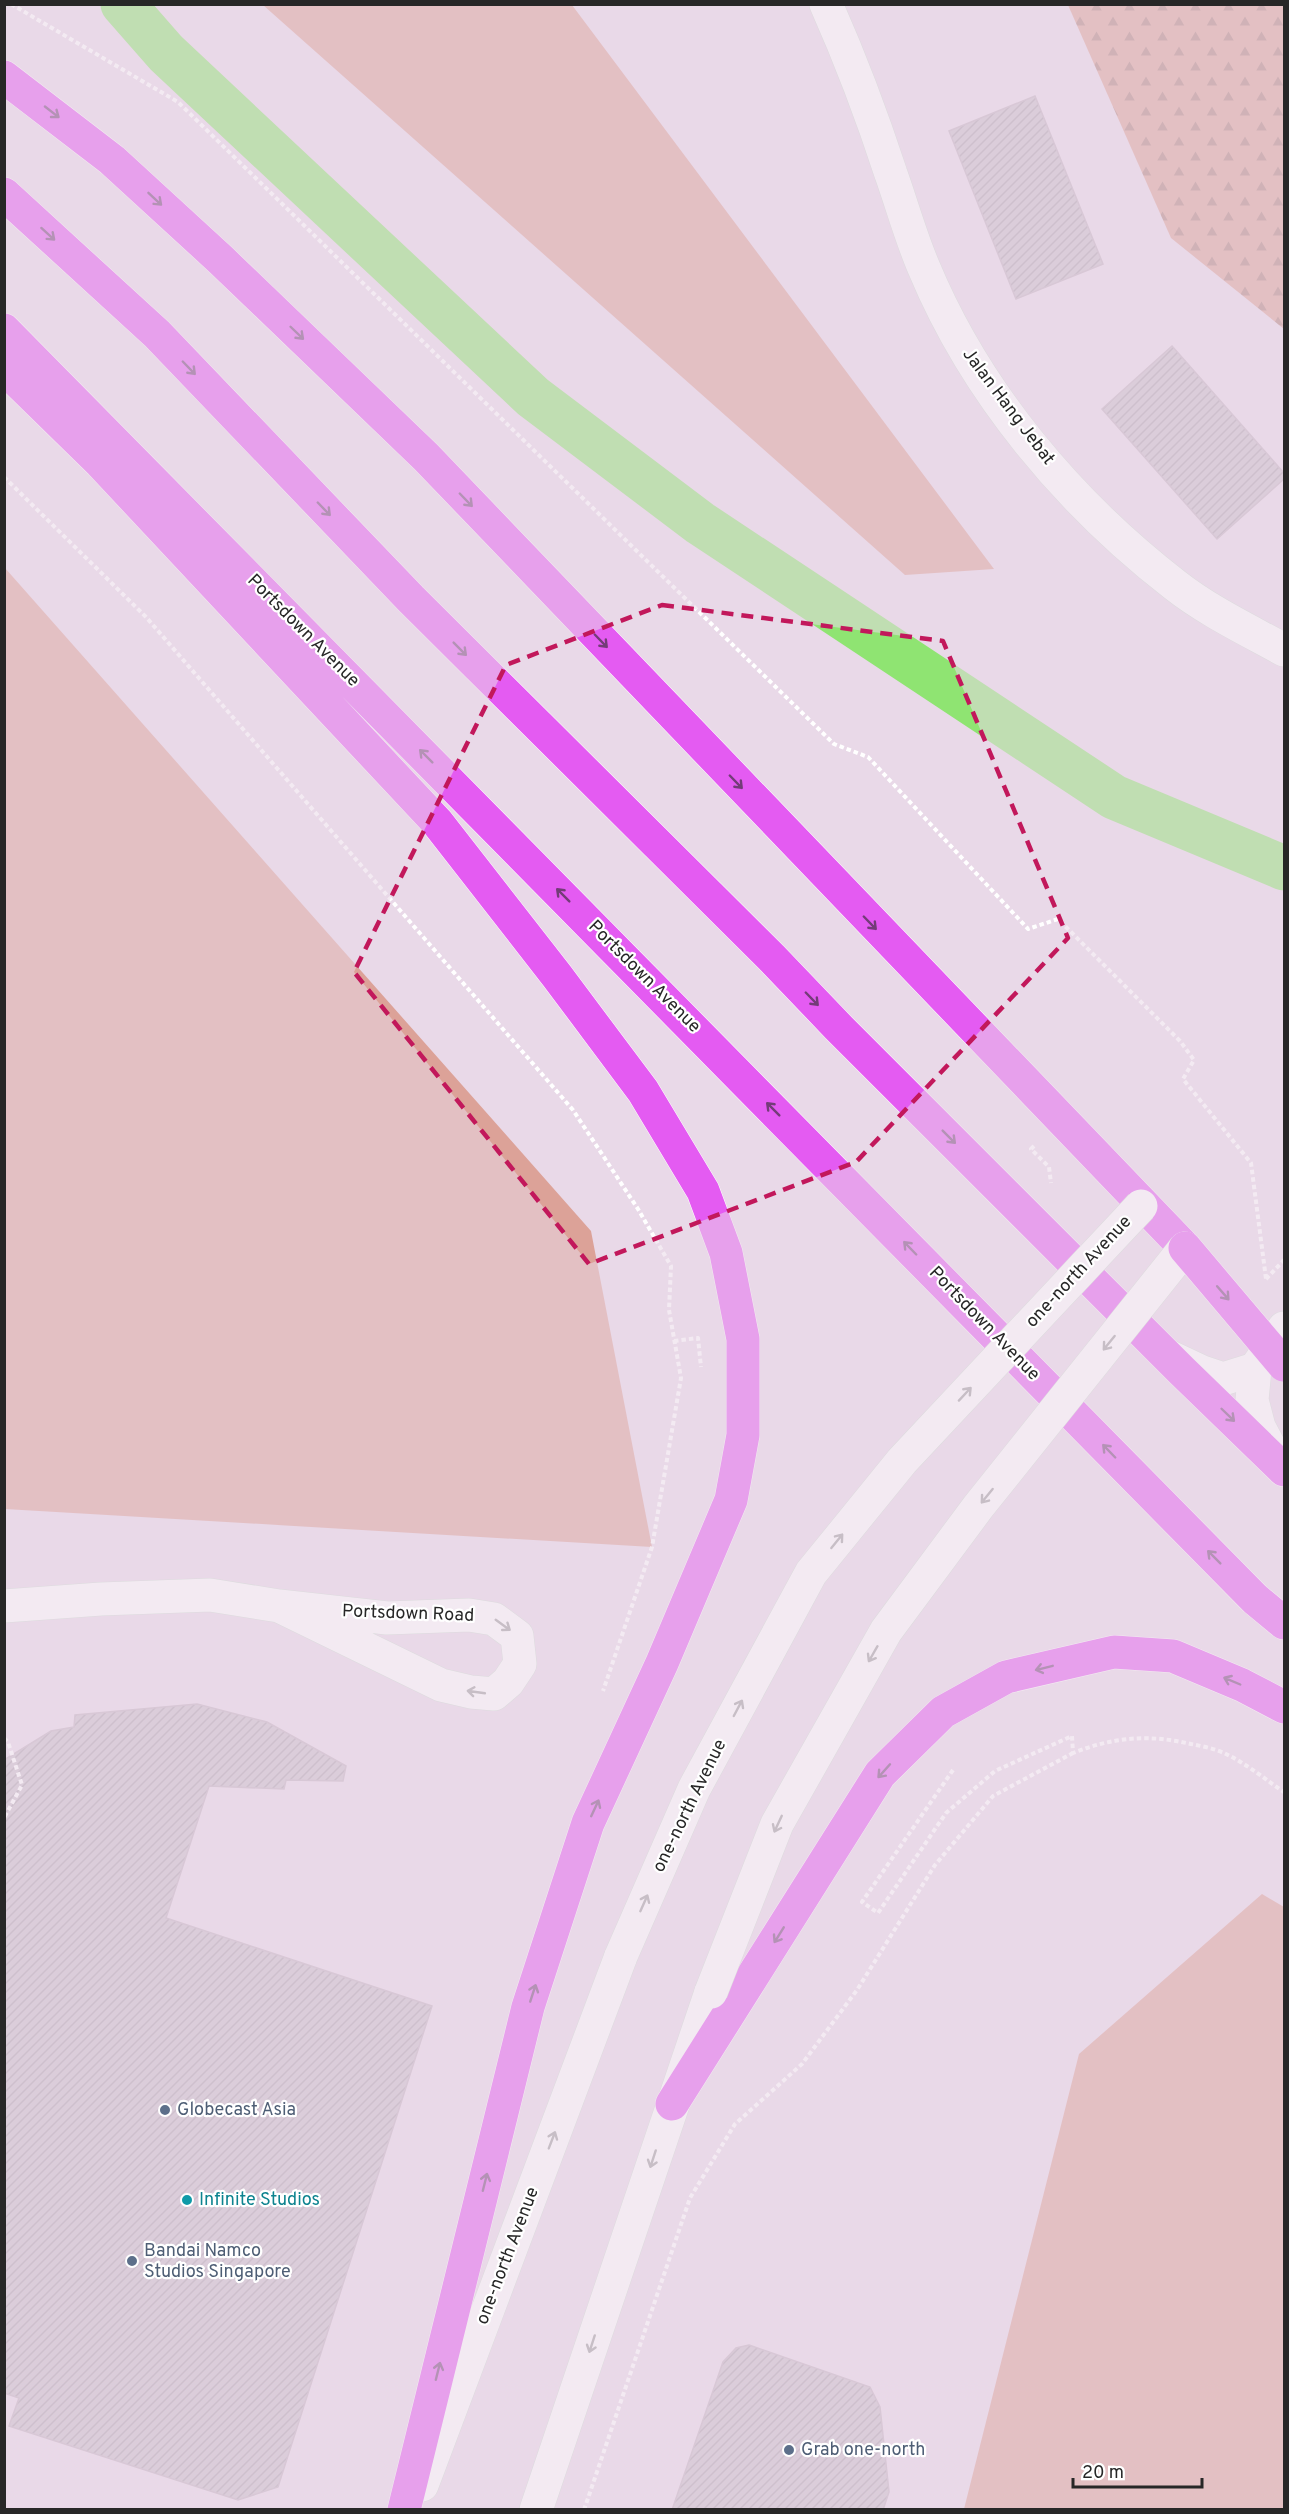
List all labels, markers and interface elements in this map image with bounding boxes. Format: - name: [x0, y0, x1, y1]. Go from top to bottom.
- one-way arrow: [43, 105, 59, 118]
- one-way arrow: [147, 192, 162, 206]
- one-way arrow: [40, 227, 55, 241]
- one-way arrow: [289, 326, 304, 341]
- street label: Jalan Hang Jebat: [957, 344, 1059, 470]
- one-way arrow: [182, 360, 197, 375]
- one-way arrow: [459, 492, 473, 507]
- one-way arrow: [317, 501, 331, 516]
- street label: Portsdown Avenue: [242, 570, 364, 692]
- one-way arrow: [593, 633, 608, 648]
- one-way arrow: [453, 641, 468, 656]
- one-way arrow: [419, 748, 433, 763]
- one-way arrow: [728, 774, 743, 789]
- one-way arrow: [556, 887, 570, 902]
- one-way arrow: [863, 915, 878, 930]
- street label: Portsdown Avenue: [583, 916, 705, 1038]
- one-way arrow: [805, 992, 819, 1007]
- one-way arrow: [766, 1101, 781, 1116]
- one-way arrow: [942, 1130, 957, 1145]
- street label: one-north Avenue: [1021, 1211, 1137, 1333]
- one-way arrow: [903, 1240, 917, 1255]
- street label: Portsdown Avenue: [924, 1262, 1044, 1386]
- one-way arrow: [1216, 1285, 1230, 1300]
- one-way arrow: [1102, 1335, 1115, 1351]
- one-way arrow: [958, 1387, 972, 1402]
- one-way arrow: [1220, 1407, 1235, 1422]
- one-way arrow: [1102, 1443, 1116, 1458]
- one-way arrow: [981, 1488, 994, 1504]
- one-way arrow: [830, 1534, 844, 1549]
- one-way arrow: [1206, 1550, 1221, 1565]
- street label: Portsdown Road: [341, 1600, 475, 1628]
- one-way arrow: [494, 1619, 510, 1631]
- one-way arrow: [867, 1645, 879, 1662]
- one-way arrow: [1035, 1662, 1054, 1674]
- one-way arrow: [1224, 1675, 1242, 1686]
- one-way arrow: [467, 1687, 486, 1698]
- one-way arrow: [732, 1700, 744, 1717]
- street label: one-north Avenue: [648, 1736, 732, 1876]
- one-way arrow: [877, 1764, 891, 1779]
- one-way arrow: [590, 1800, 601, 1818]
- one-way arrow: [771, 1814, 783, 1832]
- one-way arrow: [639, 1894, 650, 1912]
- one-way arrow: [772, 1926, 784, 1943]
- one-way arrow: [528, 1984, 539, 2003]
- place label: Globecast Asia: [177, 2099, 296, 2122]
- marker: Globecast Asia: [158, 2103, 172, 2117]
- one-way arrow: [547, 2131, 558, 2150]
- one-way arrow: [647, 2149, 658, 2168]
- one-way arrow: [480, 2173, 492, 2192]
- street label: one-north Avenue: [471, 2184, 545, 2328]
- place label: Infinite Studios: [199, 2189, 320, 2212]
- marker: Infinite Studios: [180, 2193, 194, 2207]
- place label: Bandai Namco Studios Singapore: [144, 2240, 291, 2284]
- marker: Bandai Namco Studios Singapore: [125, 2254, 139, 2268]
- one-way arrow: [585, 2334, 596, 2353]
- one-way arrow: [433, 2362, 445, 2381]
- place label: Grab one-north: [801, 2439, 925, 2462]
- marker: Grab one-north: [782, 2443, 796, 2457]
- scale bar: [1073, 2451, 1202, 2489]
- text: 20 m: [1082, 2462, 1124, 2485]

